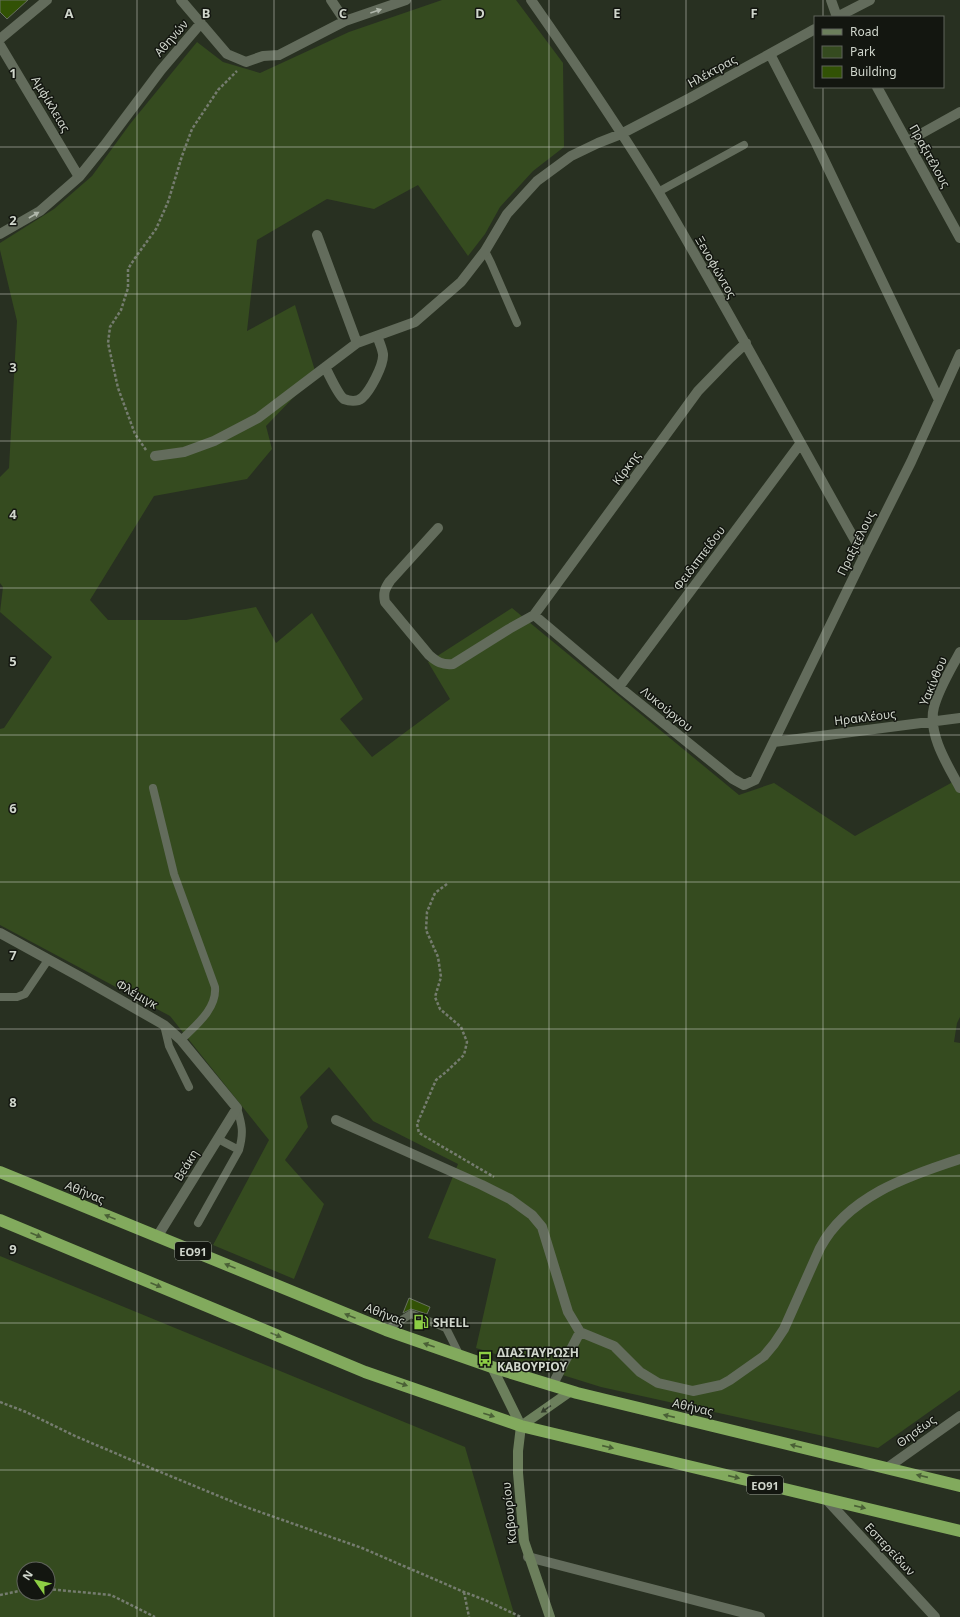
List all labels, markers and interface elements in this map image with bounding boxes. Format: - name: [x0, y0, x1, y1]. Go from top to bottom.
- text: A: [65, 4, 74, 22]
- text: B: [202, 4, 210, 22]
- text: C: [339, 4, 347, 22]
- text: D: [475, 4, 485, 22]
- text: E: [613, 4, 621, 22]
- text: F: [750, 4, 758, 22]
- one-way arrow: [370, 7, 382, 13]
- street label: Αθηνών: [150, 16, 192, 60]
- legend: [814, 16, 944, 88]
- text: Road: [850, 23, 879, 40]
- text: Park: [850, 43, 876, 60]
- street label: Ηλέκτρας: [685, 51, 740, 91]
- text: Building: [850, 63, 897, 80]
- text: 1: [9, 64, 17, 82]
- street label: Αμφίκλειας: [27, 73, 75, 135]
- street label: Πραξιτέλους: [906, 121, 955, 191]
- text: 2: [9, 211, 17, 229]
- one-way arrow: [28, 212, 40, 219]
- street label: Ξενοφώντος: [691, 233, 741, 301]
- text: 3: [9, 358, 17, 376]
- street label: Κίρκης: [608, 447, 644, 488]
- text: 4: [9, 505, 17, 523]
- street label: Πραξιτέλους: [833, 508, 879, 578]
- street label: Φειδιππείδου: [669, 522, 729, 594]
- text: 5: [9, 652, 17, 670]
- street label: Υακίνθου: [915, 654, 951, 708]
- street label: Λυκούργου: [637, 683, 697, 735]
- street label: Ηρακλέους: [833, 705, 897, 729]
- text: 6: [9, 799, 17, 817]
- text: 7: [9, 946, 17, 964]
- street label: Φλέμιγκ: [113, 975, 162, 1013]
- text: 8: [9, 1093, 17, 1111]
- street label: Βεάκη: [170, 1146, 202, 1184]
- street label: Αθήνας: [63, 1176, 107, 1208]
- one-way arrow: [103, 1214, 115, 1220]
- one-way arrow: [30, 1232, 42, 1239]
- text: 9: [9, 1240, 17, 1258]
- road number: ΕΟ91: [175, 1242, 211, 1260]
- one-way arrow: [224, 1263, 236, 1270]
- one-way arrow: [151, 1282, 162, 1288]
- street label: Αθήνας: [363, 1299, 407, 1329]
- one-way arrow: [344, 1312, 356, 1318]
- fuel station icon: SHELL: [412, 1313, 430, 1331]
- place label: SHELL: [433, 1314, 469, 1331]
- one-way arrow: [271, 1332, 282, 1338]
- one-way arrow: [422, 1342, 434, 1348]
- place label: ΔΙΑΣΤΑΥΡΩΣΗ ΚΑΒΟΥΡΙΟΥ: [497, 1344, 579, 1375]
- bus stop icon: ΔΙΑΣΤΑΥΡΩΣΗ ΚΑΒΟΥΡΙΟΥ: [476, 1350, 494, 1368]
- one-way arrow: [396, 1382, 408, 1388]
- street label: Αθήνας: [671, 1394, 715, 1420]
- one-way arrow: [541, 1405, 551, 1413]
- street label: Θησέως: [893, 1411, 939, 1451]
- one-way arrow: [663, 1412, 675, 1418]
- one-way arrow: [483, 1413, 495, 1419]
- one-way arrow: [789, 1443, 802, 1449]
- one-way arrow: [602, 1444, 614, 1450]
- one-way arrow: [916, 1473, 928, 1479]
- one-way arrow: [728, 1475, 740, 1481]
- road number: ΕΟ91: [747, 1476, 783, 1494]
- street label: Καβουρίου: [497, 1481, 521, 1545]
- one-way arrow: [854, 1505, 867, 1511]
- street label: Εσπερείδων: [861, 1519, 919, 1579]
- north arrow: [16, 1561, 56, 1601]
- text: N: [19, 1567, 36, 1583]

